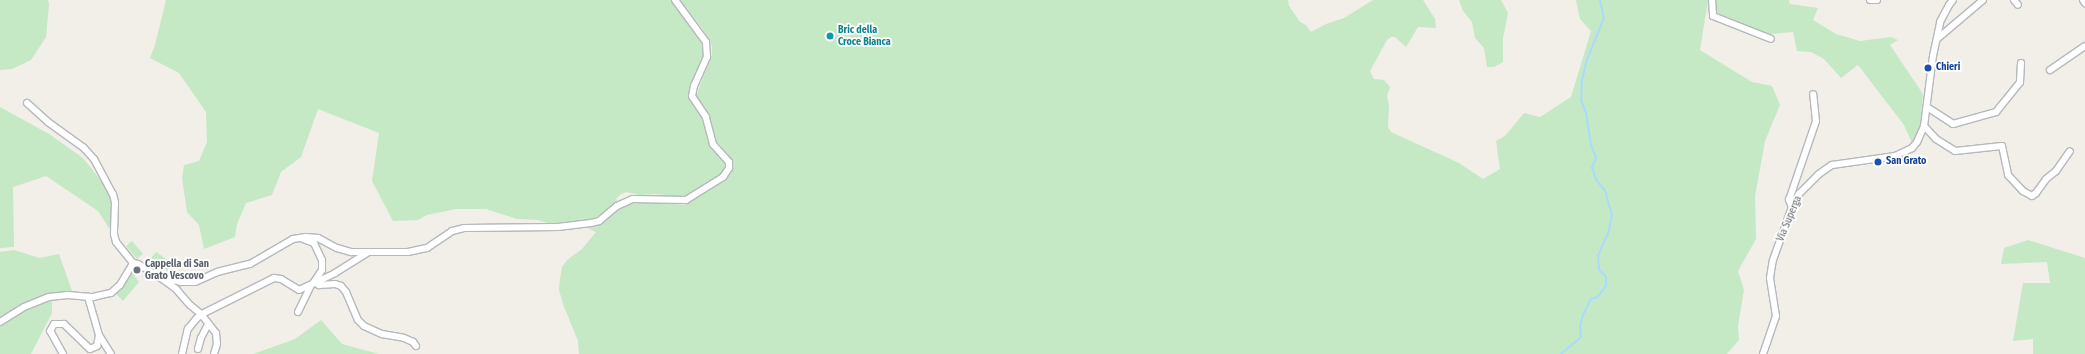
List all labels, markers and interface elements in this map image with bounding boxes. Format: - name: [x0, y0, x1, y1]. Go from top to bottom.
- place label: Bric della Croce Bianca: [838, 24, 891, 48]
- marker: Bric della Croce Bianca: [825, 31, 835, 41]
- place label: Chieri: [1936, 62, 1960, 74]
- marker: Chieri: [1923, 63, 1933, 73]
- place label: San Grato: [1886, 156, 1926, 168]
- marker: San Grato: [1873, 157, 1883, 167]
- street label: Via Superga: [1775, 195, 1805, 243]
- place label: Cappella di San Grato Vescovo: [145, 258, 209, 282]
- marker: Cappella di San Grato Vescovo: [132, 265, 142, 275]

